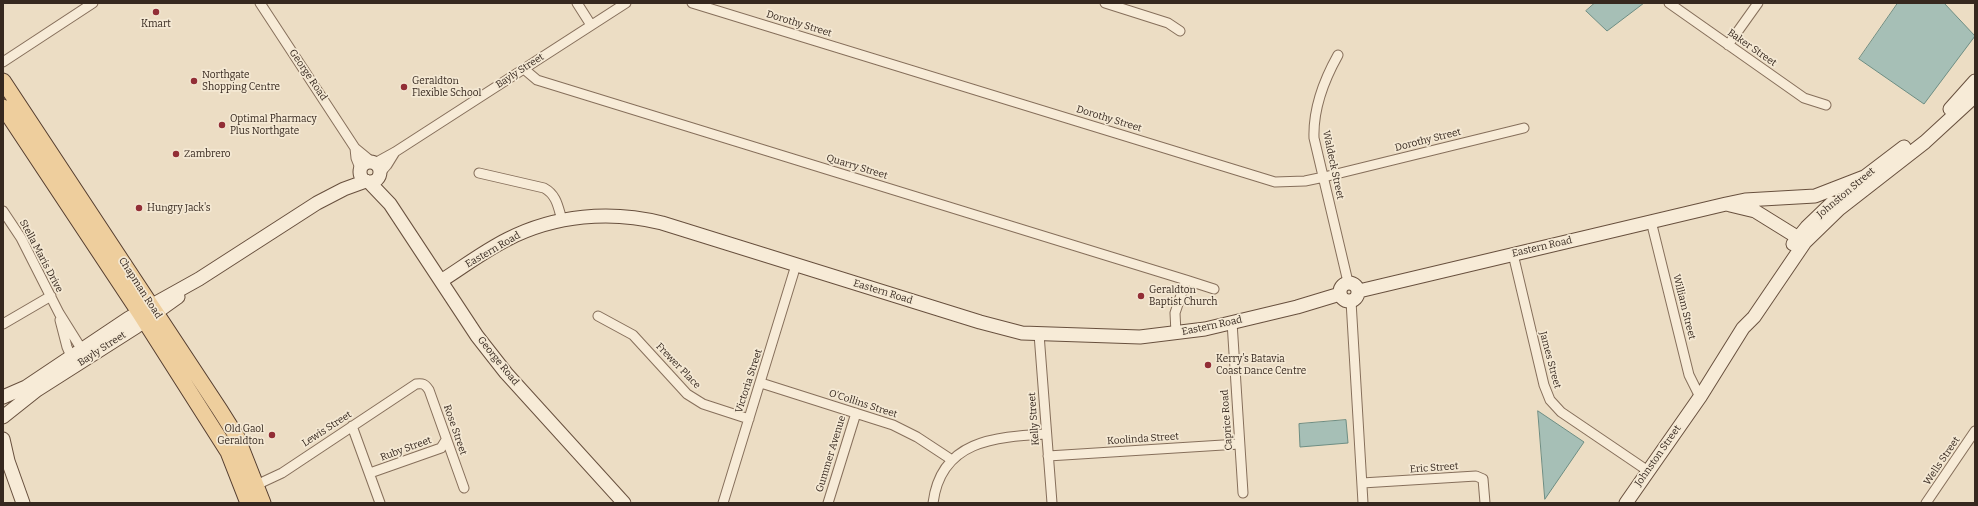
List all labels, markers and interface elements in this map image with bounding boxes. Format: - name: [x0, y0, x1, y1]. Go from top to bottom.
- marker: Kmart: [151, 7, 161, 17]
- street label: Dorothy Street: [765, 8, 833, 40]
- place label: Kmart: [141, 18, 171, 30]
- street label: Baker Street: [1725, 27, 1779, 69]
- street label: George Road: [286, 47, 330, 103]
- street label: Bayly Street: [494, 51, 546, 91]
- place label: Northgate Shopping Centre: [202, 69, 280, 92]
- place label: Geraldton Flexible School: [412, 75, 481, 98]
- marker: Northgate Shopping Centre: [189, 76, 199, 86]
- marker: Geraldton Flexible School: [399, 82, 409, 92]
- street label: Dorothy Street: [1075, 103, 1143, 135]
- place label: Optimal Pharmacy Plus Northgate: [230, 113, 317, 136]
- marker: Optimal Pharmacy Plus Northgate: [217, 120, 227, 130]
- street label: Dorothy Street: [1394, 126, 1462, 154]
- street label: Waldeck Street: [1320, 130, 1346, 200]
- place label: Zambrero: [184, 148, 231, 160]
- marker: Zambrero: [171, 149, 181, 159]
- street label: Quarry Street: [825, 152, 889, 182]
- street label: Johnston Street: [1815, 165, 1877, 221]
- place label: Hungry Jack's: [147, 202, 211, 214]
- marker: Hungry Jack's: [134, 203, 144, 213]
- street label: Stella Maris Drive: [17, 218, 65, 294]
- street label: Eastern Road: [463, 229, 523, 271]
- street label: Eastern Road: [1511, 234, 1573, 260]
- street label: Chapman Road: [116, 255, 164, 321]
- street label: William Street: [1670, 273, 1698, 341]
- street label: Eastern Road: [852, 277, 914, 307]
- place label: Geraldton Baptist Church: [1149, 284, 1218, 308]
- marker: Geraldton Baptist Church: [1136, 291, 1146, 301]
- street label: Eastern Road: [1181, 314, 1243, 338]
- street label: Bayly Street: [76, 329, 128, 369]
- street label: James Street: [1537, 330, 1563, 390]
- street label: George Road: [475, 334, 521, 388]
- street label: Frewer Place: [653, 341, 703, 391]
- street label: Victoria Street: [733, 348, 765, 414]
- place label: Kerry's Batavia Coast Dance Centre: [1216, 353, 1306, 376]
- marker: Kerry's Batavia Coast Dance Centre: [1203, 360, 1213, 370]
- street label: O'Collins Street: [827, 387, 899, 421]
- street label: Caprice Road: [1219, 389, 1235, 451]
- street label: Kelly Street: [1026, 392, 1042, 446]
- street label: Rose Street: [441, 403, 469, 457]
- street label: Lewis Street: [300, 409, 354, 449]
- street label: Gummer Avenue: [814, 414, 848, 494]
- place label: Old Gaol Geraldton: [217, 423, 264, 446]
- street label: Johnston Street: [1632, 423, 1684, 489]
- marker: Old Gaol Geraldton: [267, 430, 277, 440]
- street label: Koolinda Street: [1107, 431, 1179, 447]
- street label: Ruby Street: [379, 434, 433, 464]
- street label: Wells Street: [1921, 435, 1963, 487]
- street label: Eric Street: [1409, 460, 1459, 476]

